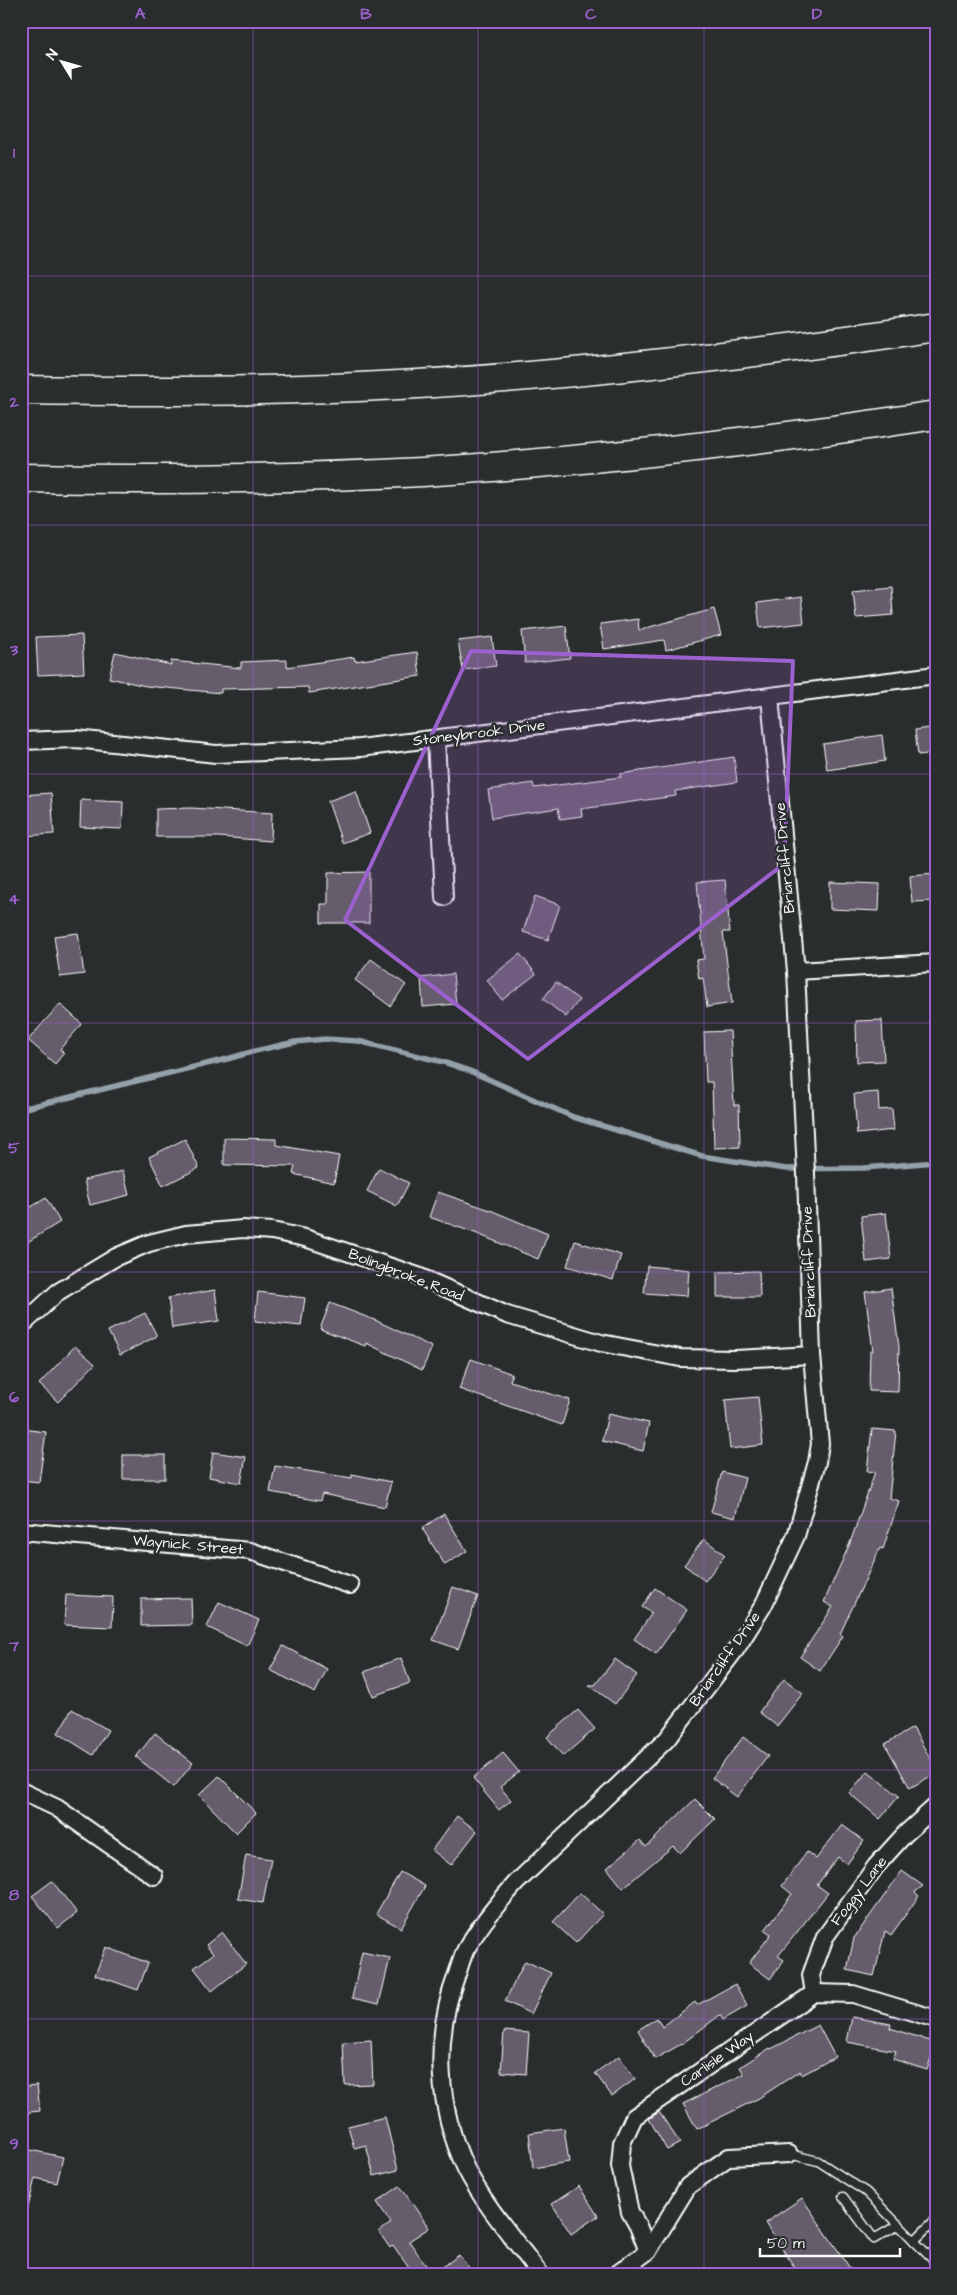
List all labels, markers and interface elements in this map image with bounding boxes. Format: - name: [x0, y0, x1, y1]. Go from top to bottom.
- text: A: [135, 3, 146, 25]
- text: B: [360, 3, 372, 25]
- text: C: [585, 3, 597, 25]
- text: D: [812, 3, 823, 25]
- north arrow: [38, 38, 88, 88]
- text: N: [42, 45, 63, 64]
- text: 1: [13, 142, 16, 164]
- text: 2: [8, 391, 19, 413]
- text: 3: [9, 639, 19, 661]
- street label: Stoneybrook Drive: [412, 714, 546, 753]
- street label: Briarcliff Drive: [770, 802, 800, 914]
- text: 4: [9, 888, 20, 910]
- text: 5: [8, 1137, 20, 1159]
- street label: Briarcliff Drive: [797, 1206, 821, 1318]
- street label: Bolingbroke Road: [345, 1243, 467, 1308]
- text: 6: [9, 1386, 19, 1408]
- street label: Waynick Street: [132, 1530, 244, 1561]
- street label: Briarcliff Drive: [684, 1607, 766, 1711]
- text: 7: [8, 1635, 19, 1657]
- street label: Foggy Lane: [826, 1852, 893, 1931]
- text: 8: [9, 1884, 20, 1906]
- street label: Carlisle Way: [676, 2026, 758, 2093]
- text: 9: [9, 2133, 19, 2155]
- scale bar: [760, 2225, 900, 2257]
- text: 50 m: [767, 2233, 805, 2254]

